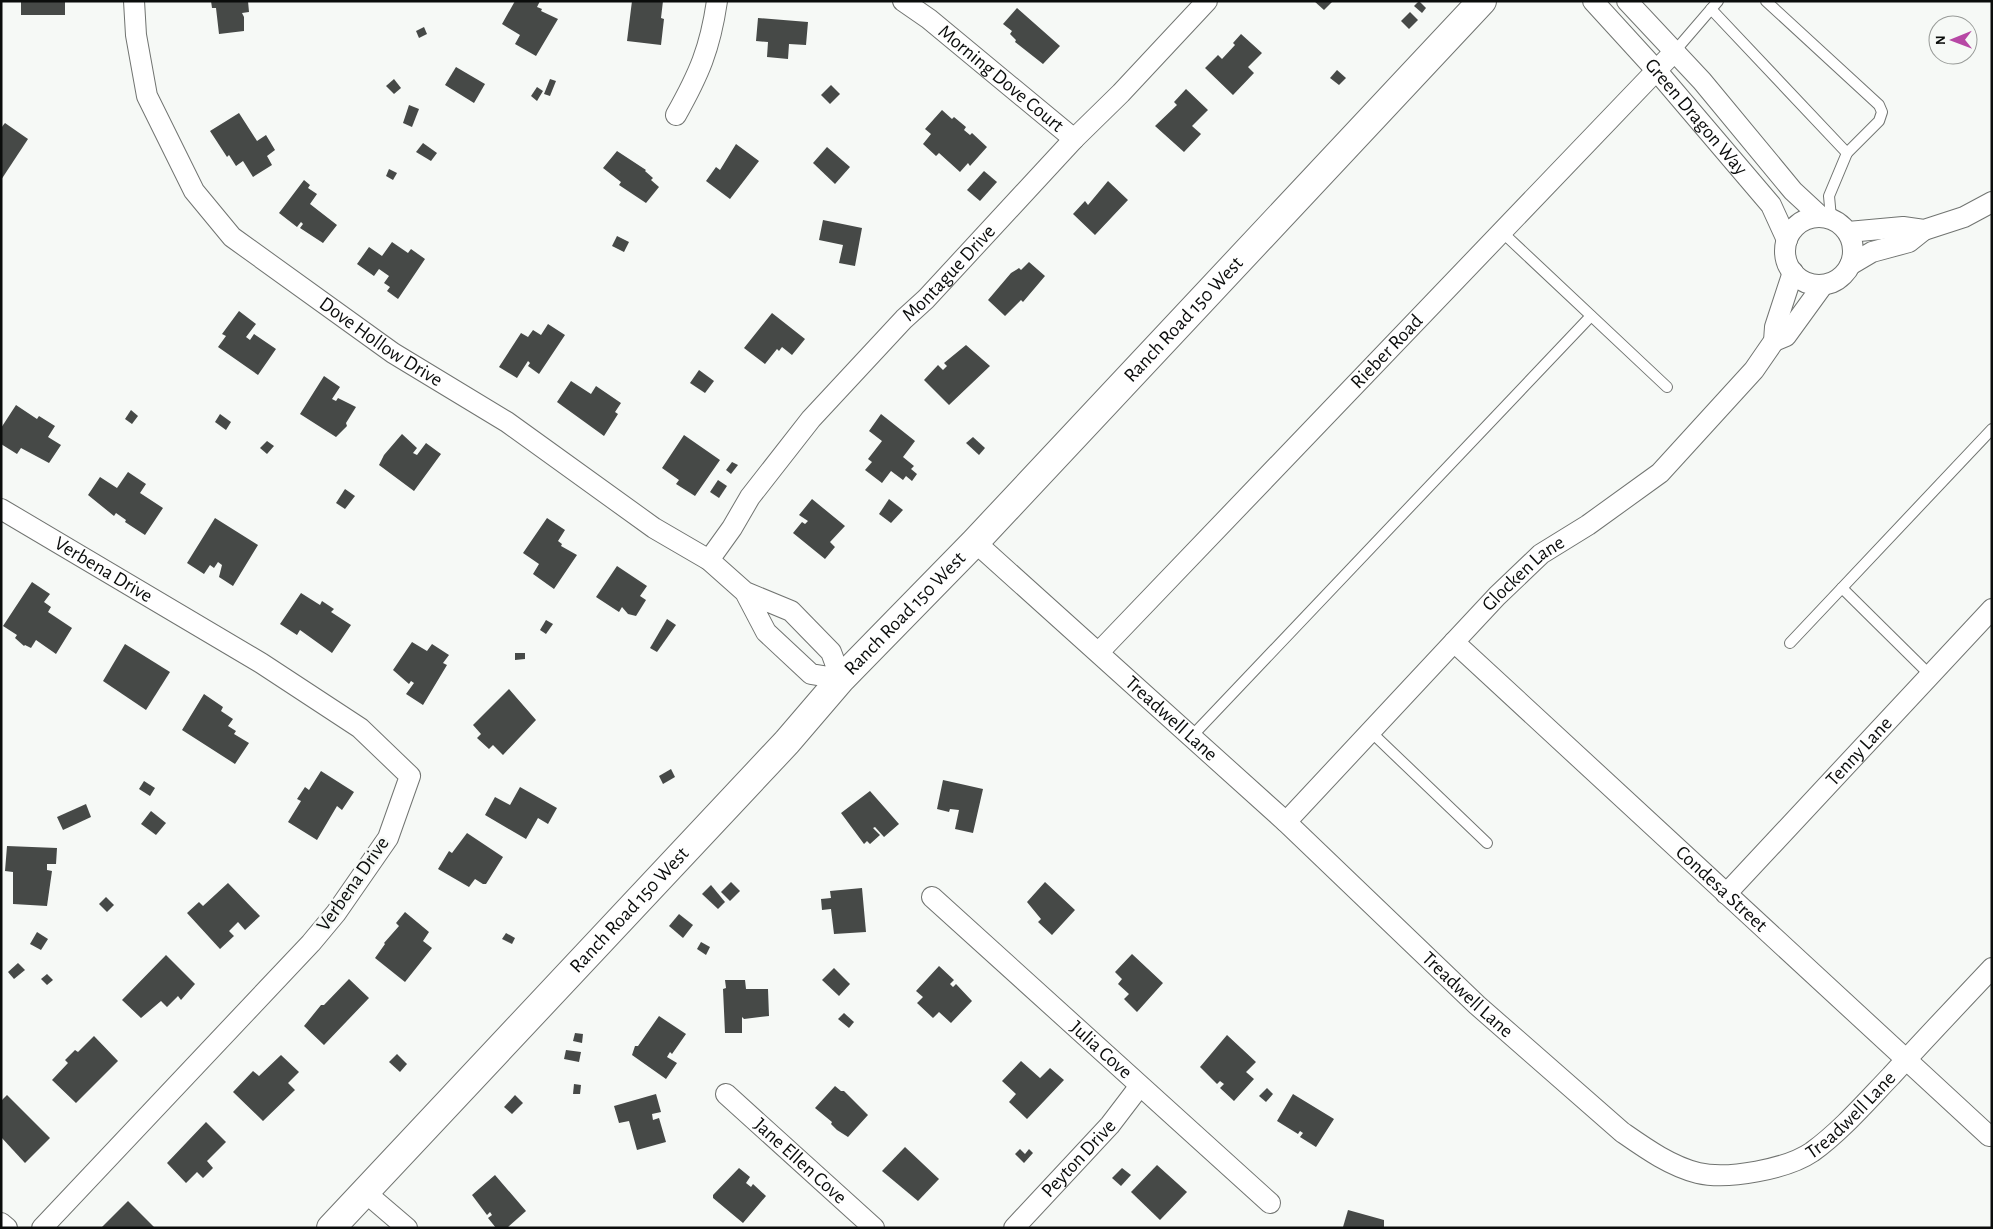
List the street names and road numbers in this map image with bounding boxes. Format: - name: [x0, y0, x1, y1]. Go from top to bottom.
- street label: Morning Dove Court: [934, 21, 1068, 136]
- street label: Green Dragon Way: [1641, 55, 1751, 179]
- street label: Montague Drive: [898, 221, 999, 325]
- street label: Ranch Road 150 West: [1120, 252, 1247, 386]
- street label: Dove Hollow Drive: [316, 293, 446, 391]
- street label: Rieber Road: [1347, 311, 1427, 393]
- street label: Glocken Lane: [1478, 532, 1568, 615]
- street label: Verbena Drive: [51, 533, 156, 606]
- street label: Ranch Road 150 West: [841, 548, 970, 679]
- street label: Treadwell Lane: [1121, 672, 1221, 765]
- street label: Tenny Lane: [1822, 713, 1896, 790]
- street label: Verbena Drive: [313, 833, 393, 935]
- street label: Condesa Street: [1672, 842, 1772, 936]
- street label: Ranch Road 150 West: [566, 843, 693, 977]
- street label: Treadwell Lane: [1418, 948, 1517, 1042]
- street label: Julia Cove: [1066, 1017, 1136, 1083]
- street label: Treadwell Lane: [1802, 1068, 1900, 1163]
- street label: Jane Ellen Cove: [750, 1114, 850, 1208]
- street label: Peyton Drive: [1038, 1116, 1120, 1201]

